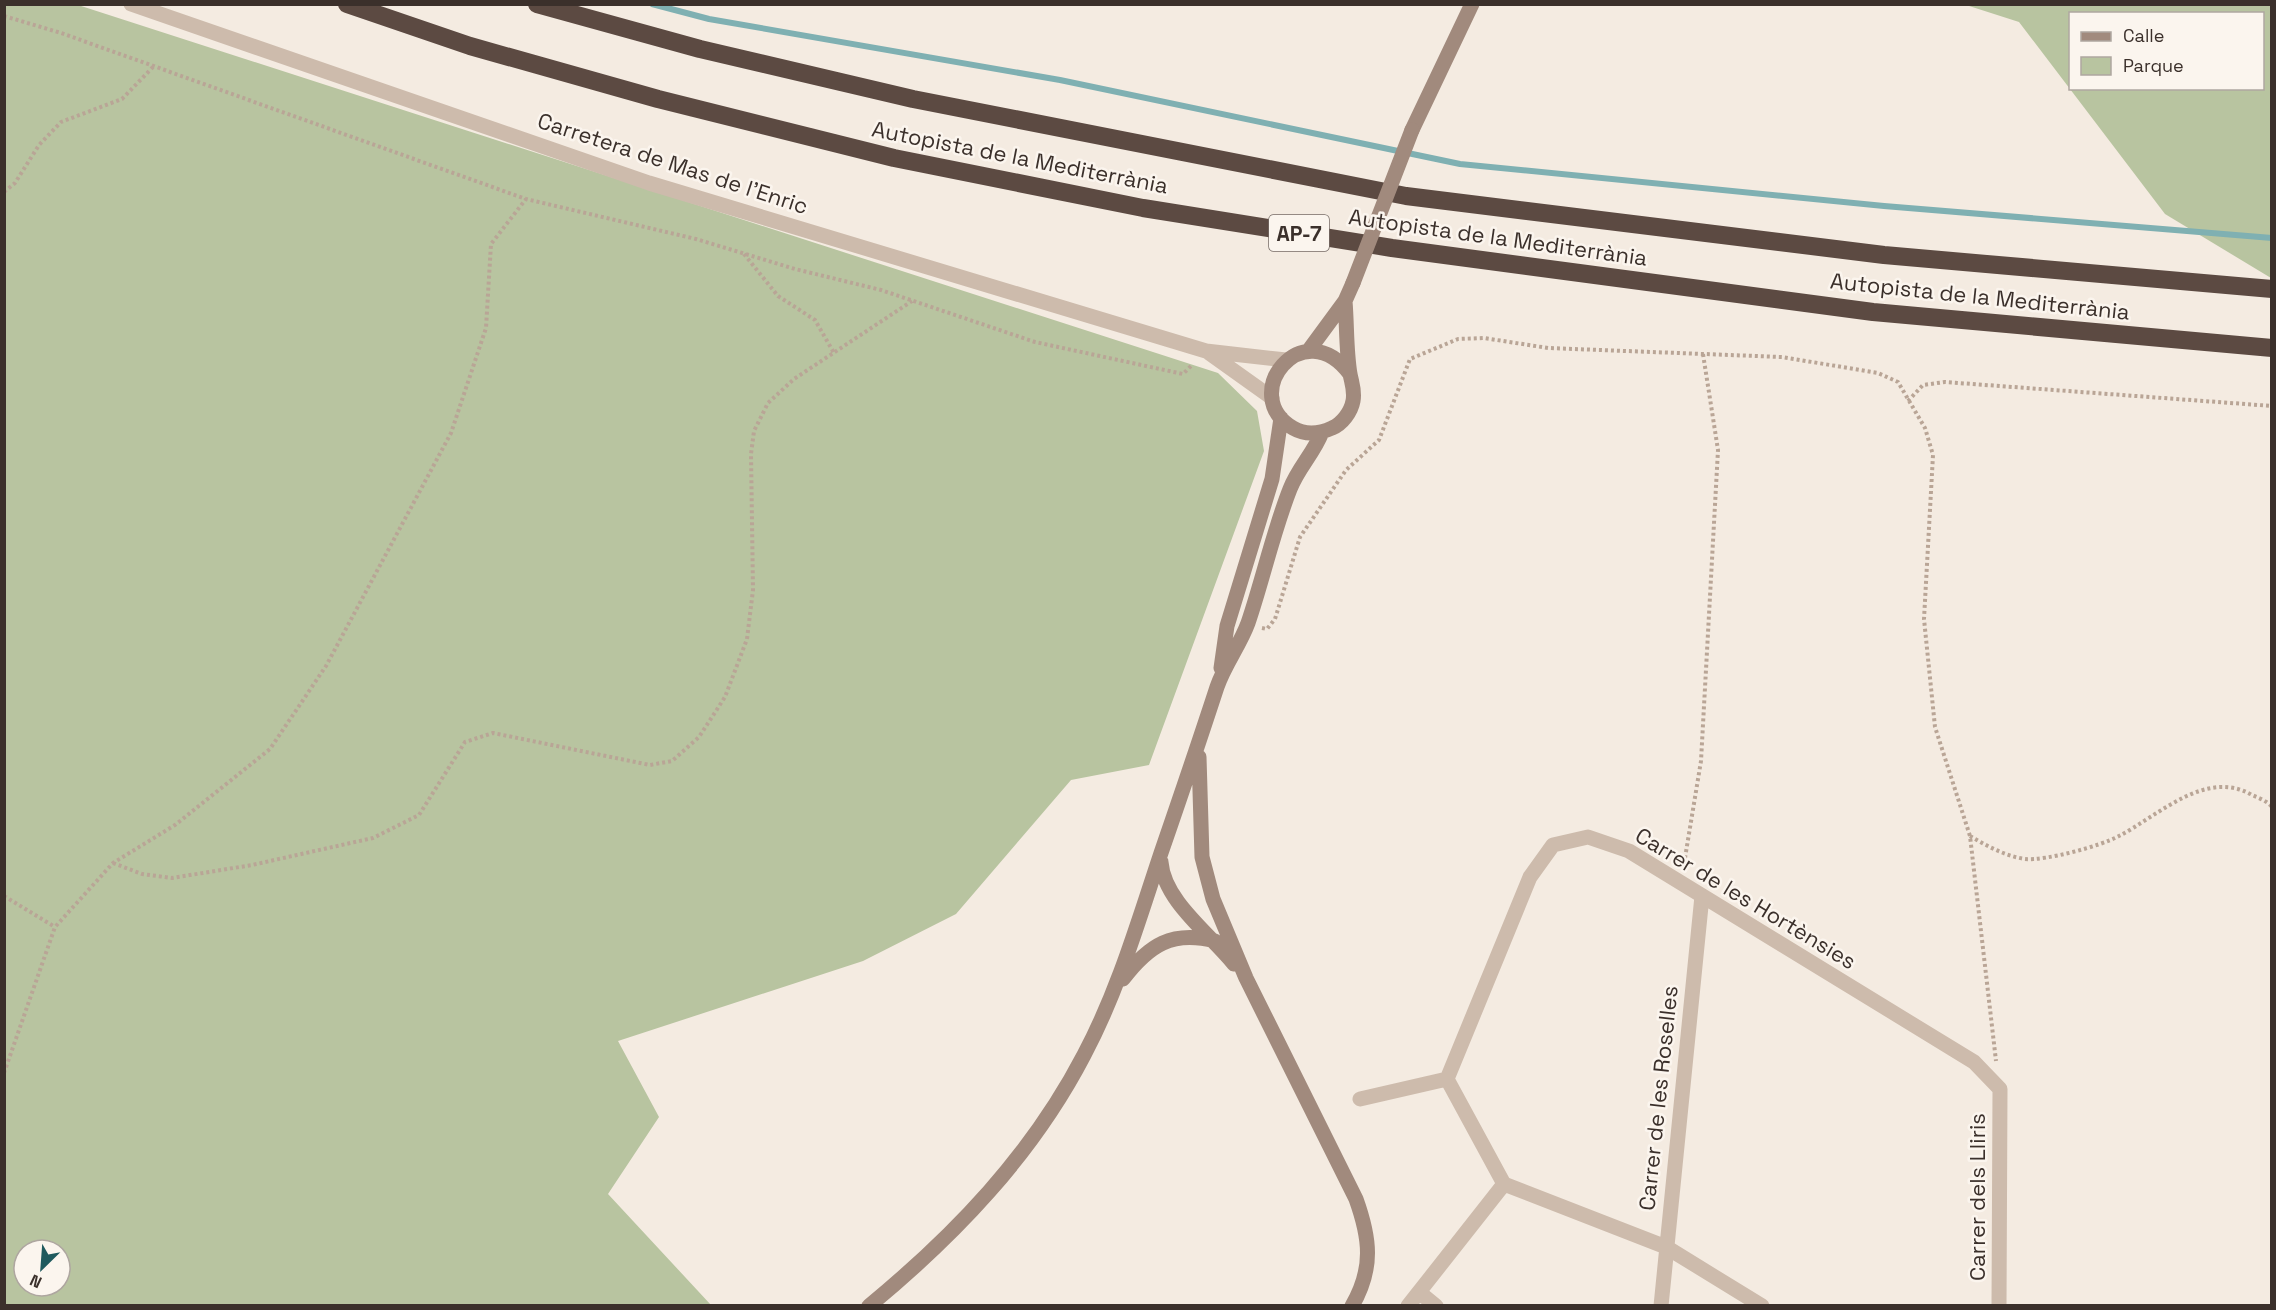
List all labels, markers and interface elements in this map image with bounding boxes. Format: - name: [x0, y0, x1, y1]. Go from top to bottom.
- legend: [2069, 12, 2264, 90]
- text: Calle: [2123, 24, 2164, 47]
- text: Parque: [2123, 54, 2184, 77]
- street label: Carretera de Mas de l'Enric: [534, 106, 812, 220]
- street label: Autopista de la Mediterrània: [869, 115, 1171, 200]
- street label: Autopista de la Mediterrània: [1347, 202, 1649, 272]
- road number: AP-7: [1269, 215, 1329, 251]
- street label: Autopista de la Mediterrània: [1829, 266, 2132, 326]
- street label: Carrer de les Hortènsies: [1631, 821, 1861, 975]
- street label: Carrer de les Roselles: [1632, 984, 1684, 1212]
- street label: Carrer dels Lliris: [1963, 1113, 1991, 1281]
- north arrow: [12, 1238, 72, 1298]
- text: N: [27, 1269, 45, 1293]

